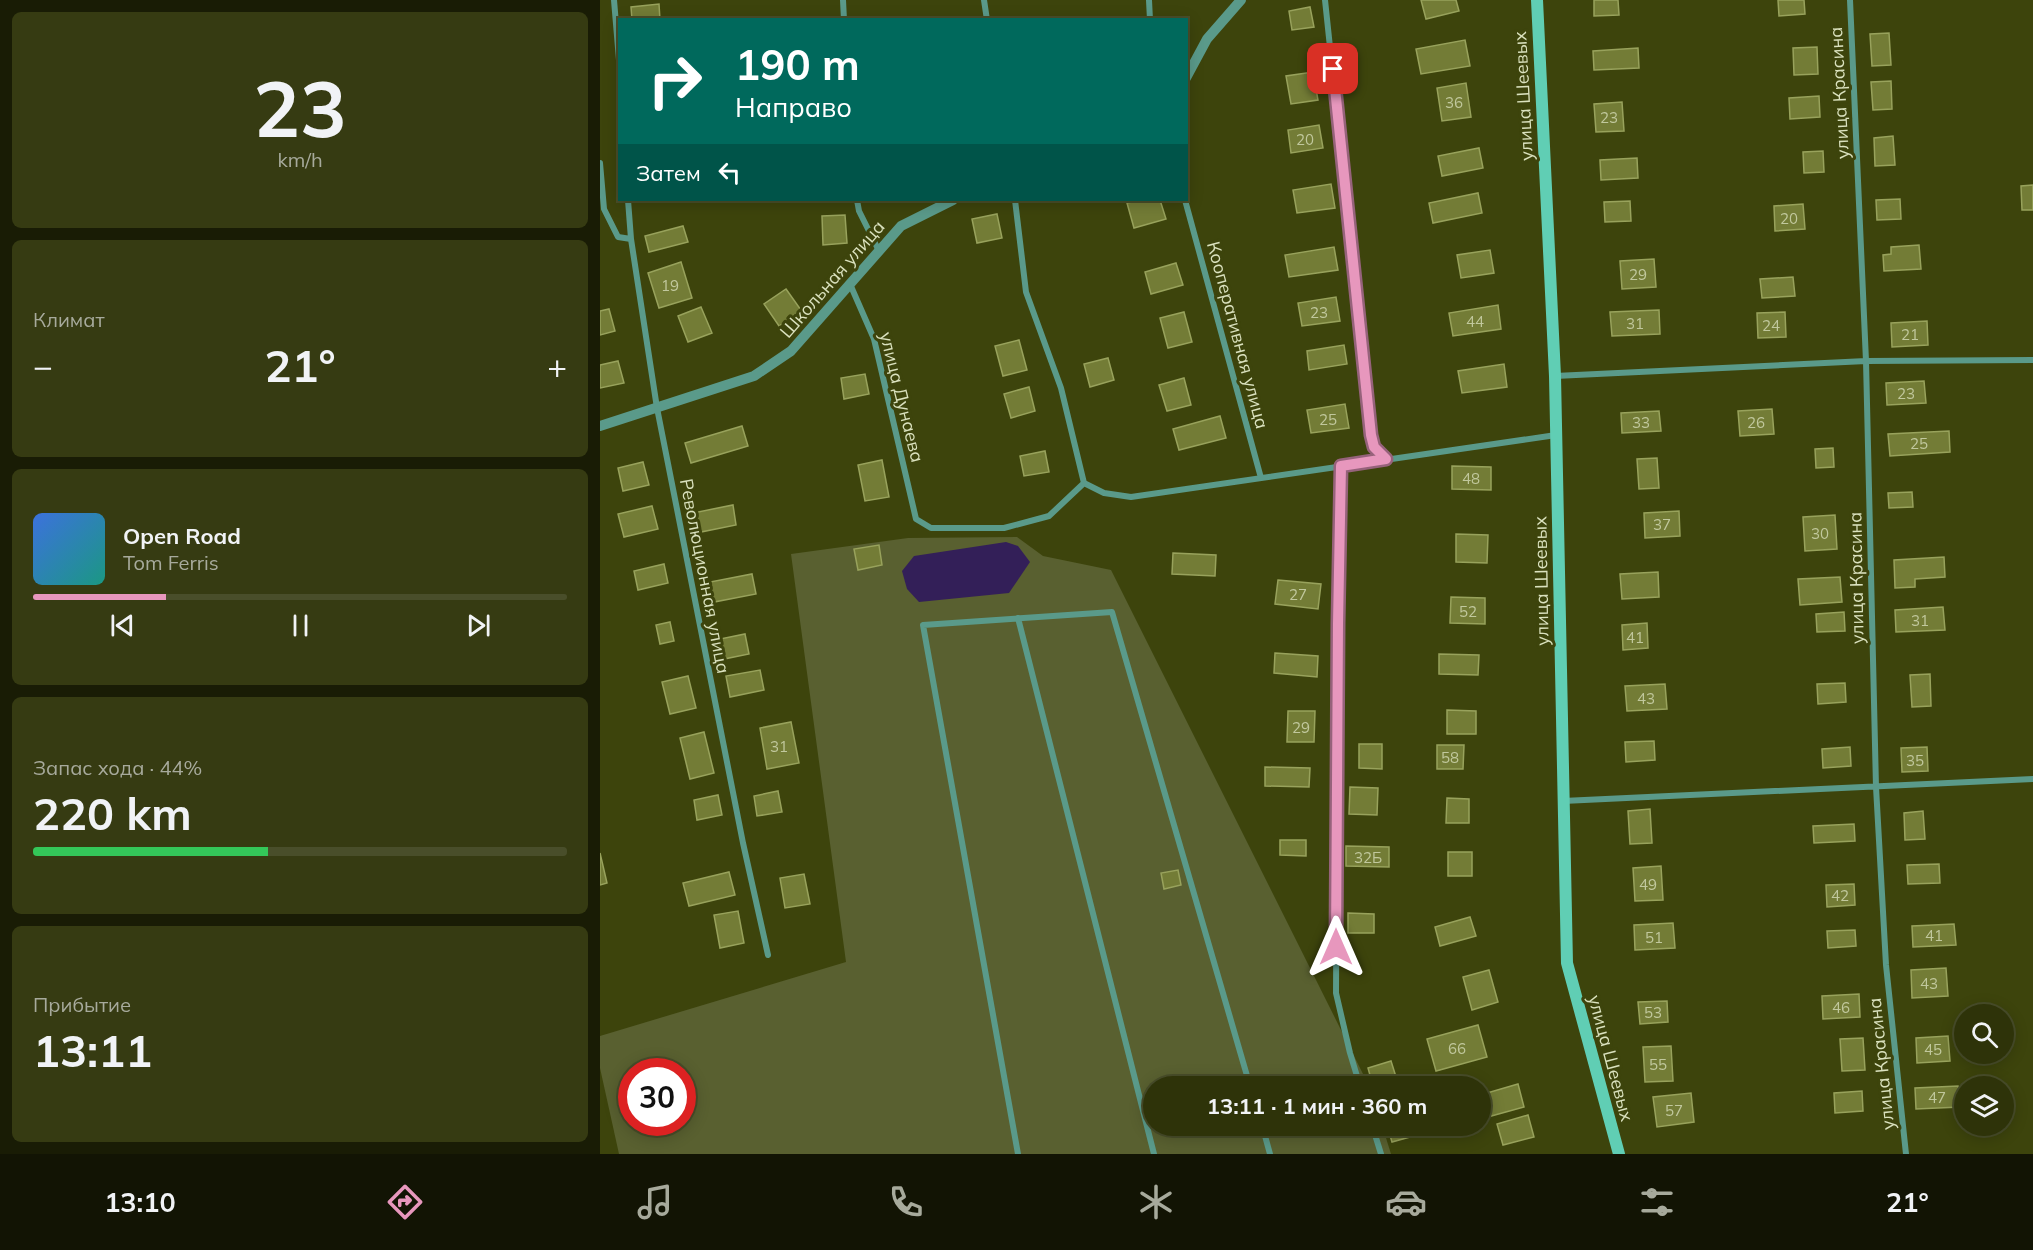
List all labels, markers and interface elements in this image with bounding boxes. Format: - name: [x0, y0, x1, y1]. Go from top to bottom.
- street label: улица Красина: [1824, 26, 1854, 160]
- street label: улица Шеевых: [1508, 30, 1538, 161]
- text: 190 m: [735, 38, 860, 91]
- icon: right: [636, 42, 714, 120]
- pin: [1307, 43, 1358, 94]
- icon: arrive: [1316, 52, 1349, 85]
- text: 23: [253, 59, 347, 157]
- text: Направо: [735, 90, 852, 124]
- house number: 36: [1445, 93, 1463, 112]
- house number: 23: [1600, 108, 1618, 127]
- house number: 20: [1296, 130, 1314, 149]
- text: km/h: [277, 147, 323, 172]
- icon: left: [713, 156, 746, 189]
- text: Затем: [636, 159, 701, 187]
- house number: 20: [1780, 209, 1798, 228]
- street label: Школьная улица: [775, 215, 889, 343]
- street label: Кооперативная улица: [1202, 239, 1274, 431]
- house number: 29: [1629, 265, 1647, 284]
- house number: 19: [661, 276, 679, 295]
- house number: 23: [1310, 303, 1328, 322]
- text: Климат: [33, 307, 105, 332]
- house number: 44: [1466, 312, 1484, 331]
- house number: 31: [1626, 314, 1644, 333]
- house number: 24: [1762, 316, 1780, 335]
- house number: 21: [1901, 325, 1919, 344]
- street label: улица Дунаева: [875, 329, 929, 465]
- text: 21°: [264, 337, 336, 393]
- text: −: [33, 345, 53, 386]
- text: +: [547, 345, 567, 386]
- house number: 23: [1897, 384, 1915, 403]
- house number: 25: [1319, 410, 1337, 429]
- house number: 33: [1632, 413, 1650, 432]
- house number: 26: [1747, 413, 1765, 432]
- house number: 25: [1910, 434, 1928, 453]
- house number: 48: [1462, 469, 1480, 488]
- street label: Революционная улица: [675, 477, 735, 675]
- street label: улица Красина: [1843, 512, 1869, 644]
- house number: 37: [1653, 515, 1671, 534]
- street label: улица Шеевых: [1528, 516, 1554, 646]
- text: Open Road: [123, 522, 241, 550]
- house number: 30: [1811, 524, 1829, 543]
- text: Tom Ferris: [123, 550, 219, 575]
- house number: 27: [1289, 585, 1307, 604]
- house number: 52: [1459, 602, 1477, 621]
- icon: previous: [106, 609, 139, 642]
- icon: pause: [284, 609, 317, 642]
- icon: next: [462, 609, 495, 642]
- house number: 31: [1911, 611, 1929, 630]
- house number: 41: [1626, 628, 1644, 647]
- house number: 43: [1637, 689, 1655, 708]
- house number: 29: [1292, 718, 1310, 737]
- house number: 31: [770, 737, 788, 756]
- house number: 58: [1441, 748, 1459, 767]
- house number: 35: [1906, 751, 1924, 770]
- text: Запас хода · 44%: [33, 755, 202, 780]
- text: 220 km: [33, 785, 192, 841]
- house number: 32Б: [1354, 848, 1382, 867]
- house number: 49: [1639, 875, 1657, 894]
- house number: 42: [1831, 886, 1849, 905]
- position arrow: [1304, 915, 1368, 979]
- house number: 41: [1925, 926, 1943, 945]
- house number: 51: [1645, 928, 1663, 947]
- house number: 43: [1920, 974, 1938, 993]
- text: Прибытие: [33, 992, 131, 1017]
- street label: улица Шеевых: [1583, 992, 1639, 1124]
- street label: улица Красина: [1863, 997, 1899, 1131]
- house number: 46: [1832, 998, 1850, 1017]
- house number: 53: [1644, 1003, 1662, 1022]
- map controls: [1954, 1004, 2014, 1136]
- button: search: [1954, 1004, 2014, 1064]
- text: 13:11: [33, 1022, 152, 1078]
- house number: 66: [1448, 1039, 1466, 1058]
- house number: 45: [1924, 1040, 1942, 1059]
- house number: 55: [1649, 1055, 1667, 1074]
- speed limit sign: 30: [618, 1058, 696, 1136]
- button: layers: [1954, 1076, 2014, 1136]
- house number: 47: [1928, 1088, 1946, 1107]
- text: 13:11 · 1 мин · 360 m: [1207, 1092, 1427, 1120]
- house number: 57: [1665, 1101, 1683, 1120]
- icon: directions: [384, 1181, 426, 1223]
- icon: music: [634, 1181, 676, 1223]
- icon: phone: [885, 1181, 927, 1223]
- icon: climate: [1135, 1181, 1177, 1223]
- icon: car: [1385, 1181, 1427, 1223]
- icon: filters: [1636, 1181, 1678, 1223]
- text: 13:10: [104, 1185, 176, 1219]
- text: 21°: [1886, 1185, 1929, 1219]

